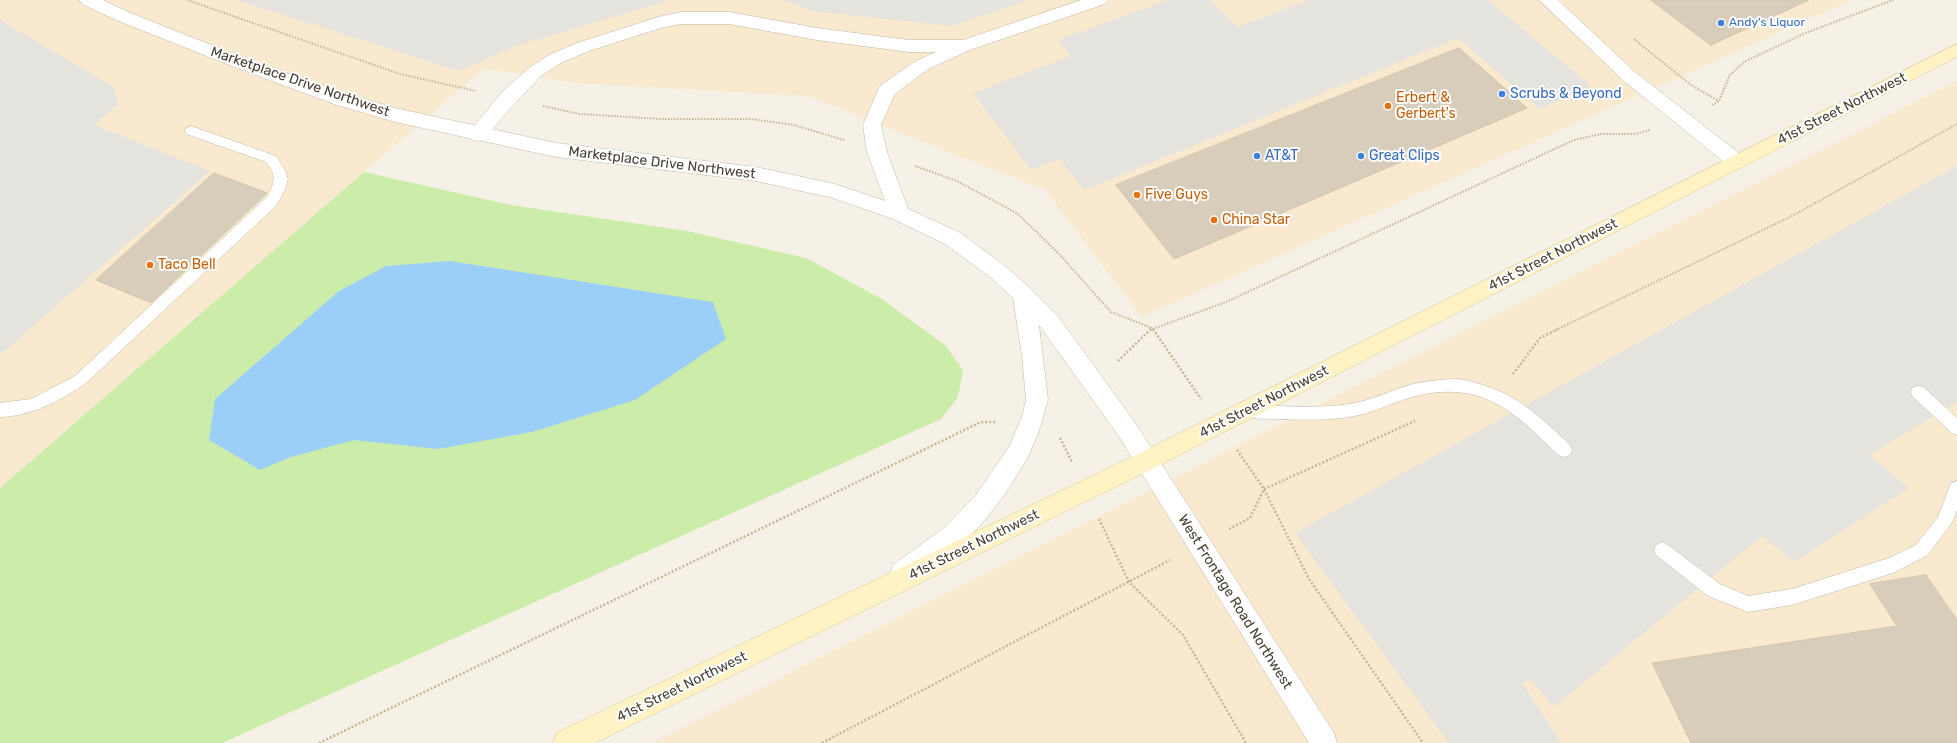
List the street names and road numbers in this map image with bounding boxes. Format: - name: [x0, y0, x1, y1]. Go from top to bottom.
- street label: Marketplace Drive Northwest: [208, 43, 392, 121]
- street label: 41st Street Northwest: [1775, 69, 1909, 149]
- street label: Marketplace Drive Northwest: [567, 143, 757, 183]
- street label: 41st Street Northwest: [1486, 215, 1620, 295]
- street label: 41st Street Northwest: [1197, 362, 1331, 442]
- street label: 41st Street Northwest: [906, 506, 1042, 584]
- street label: West Frontage Road Northwest: [1174, 512, 1296, 692]
- street label: 41st Street Northwest: [614, 648, 750, 726]

